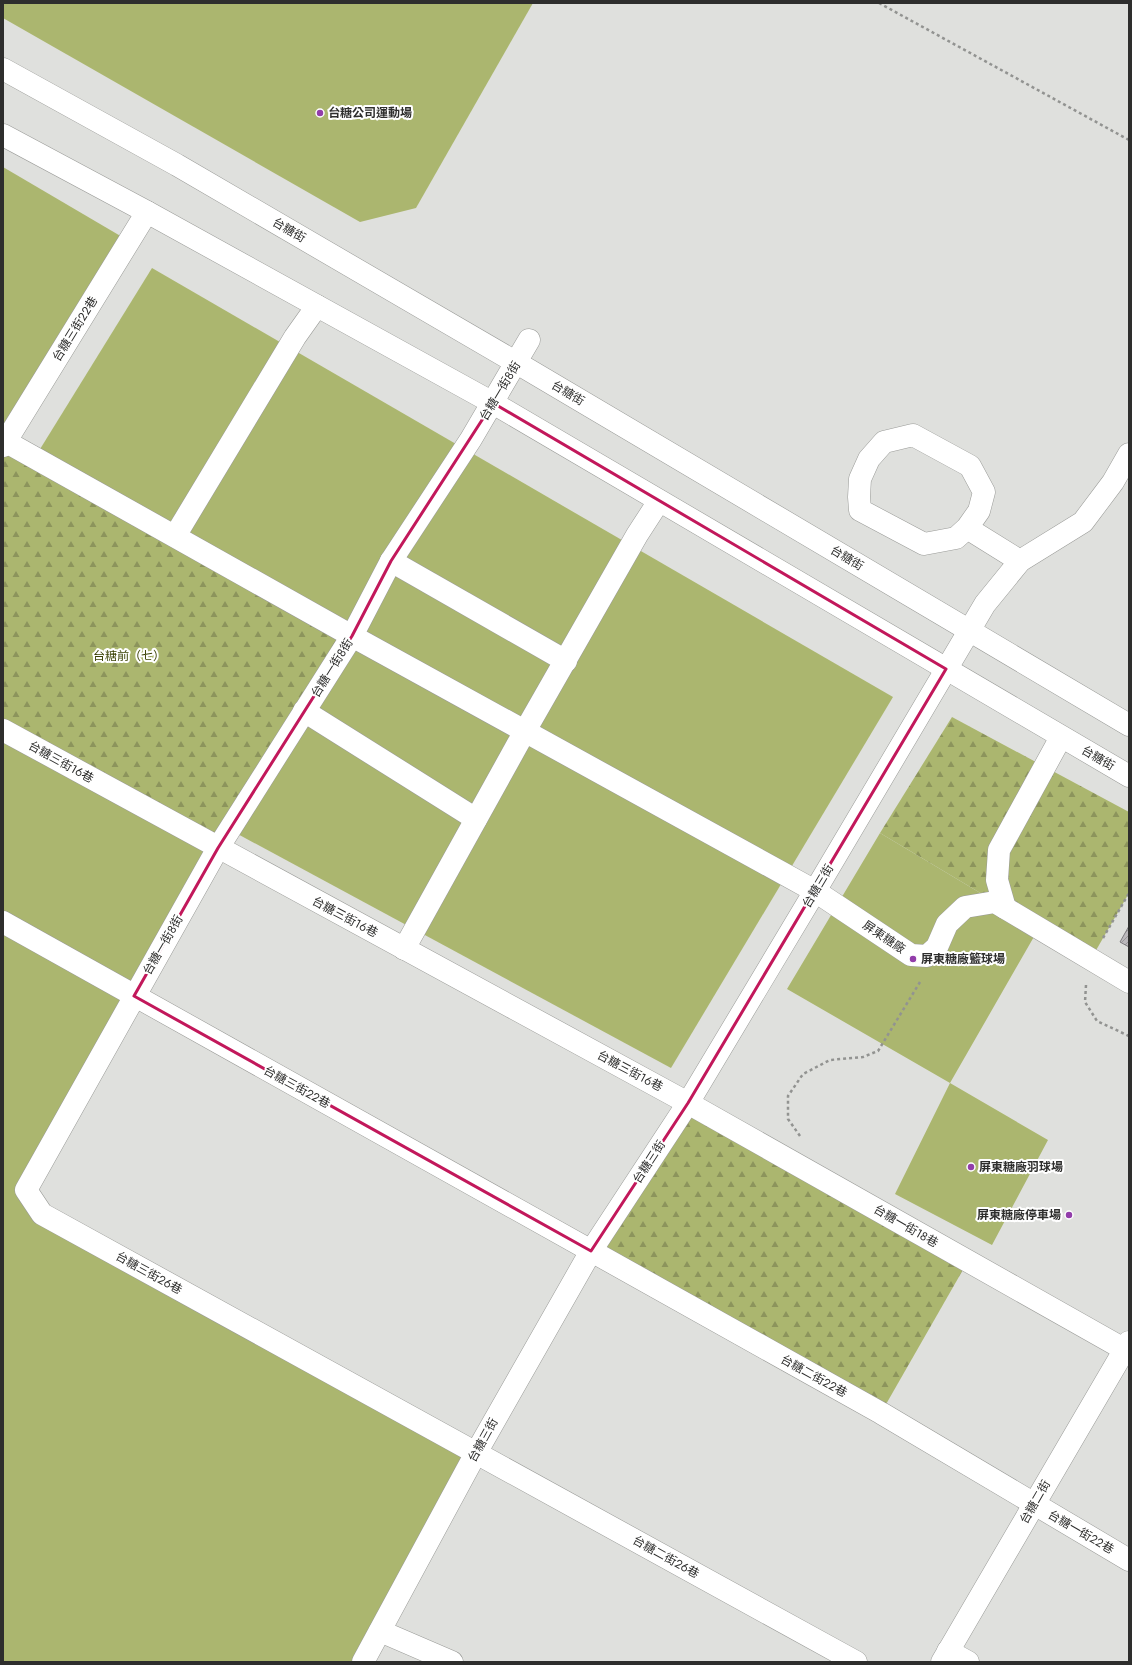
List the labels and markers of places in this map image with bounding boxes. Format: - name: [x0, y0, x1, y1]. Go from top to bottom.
- place label: 台糖公司運動場: [328, 104, 412, 122]
- marker: 台糖公司運動場: [315, 108, 325, 118]
- place label: 屏東糖廠籃球場: [921, 950, 1005, 968]
- marker: 屏東糖廠籃球場: [908, 954, 918, 964]
- place label: 屏東糖廠羽球場: [979, 1158, 1063, 1176]
- marker: 屏東糖廠羽球場: [966, 1162, 976, 1172]
- place label: 屏東糖廠停車場: [977, 1206, 1061, 1224]
- marker: 屏東糖廠停車場: [1064, 1210, 1074, 1220]

